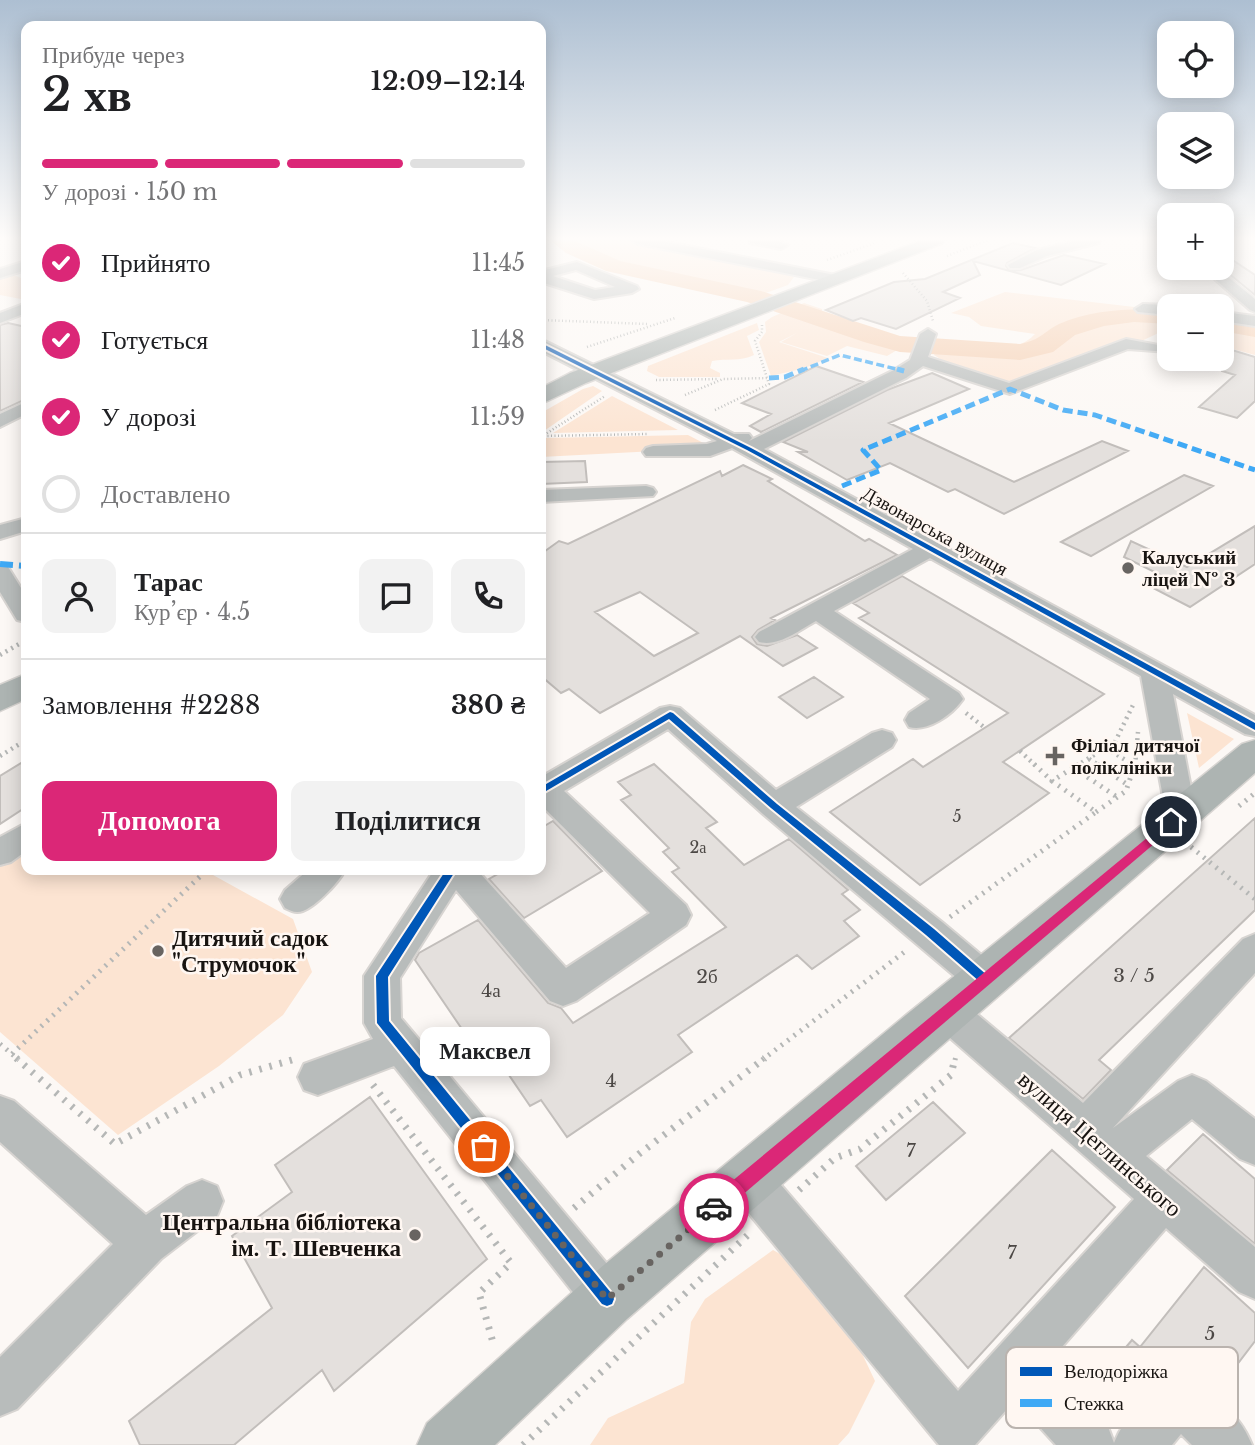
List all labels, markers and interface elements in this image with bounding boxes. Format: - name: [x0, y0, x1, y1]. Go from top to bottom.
- map controls: [1157, 21, 1234, 371]
- button: locate: [1157, 21, 1234, 98]
- text: Прибуде через: [42, 41, 185, 69]
- text: 12:09–12:14: [371, 65, 525, 97]
- text: 2 хв: [42, 66, 132, 123]
- button: layers: [1157, 112, 1234, 189]
- text: У дорозі · 150 m: [42, 178, 217, 206]
- button: +: [1157, 203, 1234, 280]
- icon: check: [42, 244, 80, 282]
- text: Прийнято: [101, 247, 211, 279]
- text: 11:45: [471, 249, 525, 277]
- button: −: [1157, 294, 1234, 371]
- icon: check: [42, 321, 80, 359]
- text: Готується: [101, 324, 208, 356]
- text: 11:48: [471, 326, 525, 354]
- icon: check: [42, 398, 80, 436]
- text: У дорозі: [101, 401, 197, 433]
- text: 11:59: [470, 403, 525, 431]
- text: Доставлено: [101, 478, 231, 510]
- street label: Дзвонарська вулиця: [858, 481, 1012, 581]
- place label: Калуський ліцей № 3: [1142, 546, 1236, 591]
- button: person: [42, 559, 116, 633]
- button: chat: [359, 559, 433, 633]
- button: phone: [451, 559, 525, 633]
- marker: Калуський ліцей № 3: [1120, 560, 1136, 576]
- text: Тарас: [134, 566, 203, 598]
- text: Кур’єр · 4.5: [134, 598, 250, 626]
- text: Замовлення #2288: [42, 689, 261, 721]
- text: 380 ₴: [451, 689, 525, 721]
- place label: Філіал дитячої поліклініки: [1071, 734, 1200, 779]
- marker: Філіал дитячої поліклініки: [1045, 746, 1065, 766]
- button: Допомога: [42, 781, 277, 861]
- button: Поділитися: [291, 781, 525, 861]
- pin: [1141, 792, 1201, 852]
- icon: home: [1152, 803, 1190, 841]
- house number: 5: [952, 806, 962, 826]
- house number: 2а: [690, 837, 706, 857]
- place label: Дитячий садок "Струмочок": [172, 924, 329, 978]
- marker: Дитячий садок "Струмочок": [150, 943, 166, 959]
- house number: 3 / 5: [1113, 964, 1155, 987]
- house number: 2б: [696, 965, 718, 988]
- house number: 4а: [481, 979, 501, 1002]
- callout: Максвел: [419, 1028, 549, 1077]
- text: Максвел: [439, 1037, 531, 1065]
- street label: вулиця Цеглинського: [1012, 1065, 1188, 1223]
- house number: 4: [605, 1069, 617, 1092]
- pin: [454, 1117, 514, 1177]
- icon: bag: [465, 1128, 503, 1166]
- house number: 7: [906, 1139, 916, 1162]
- courier: [679, 1173, 749, 1243]
- icon: car: [695, 1189, 733, 1227]
- place label: Центральна бібліотека ім. Т. Шевченка: [162, 1208, 401, 1262]
- marker: Центральна бібліотека ім. Т. Шевченка: [407, 1227, 423, 1243]
- house number: 7: [1007, 1241, 1017, 1264]
- house number: 5: [1205, 1322, 1215, 1345]
- legend: [1006, 1347, 1238, 1428]
- text: Велодоріжка: [1064, 1360, 1169, 1383]
- text: Стежка: [1064, 1392, 1124, 1415]

